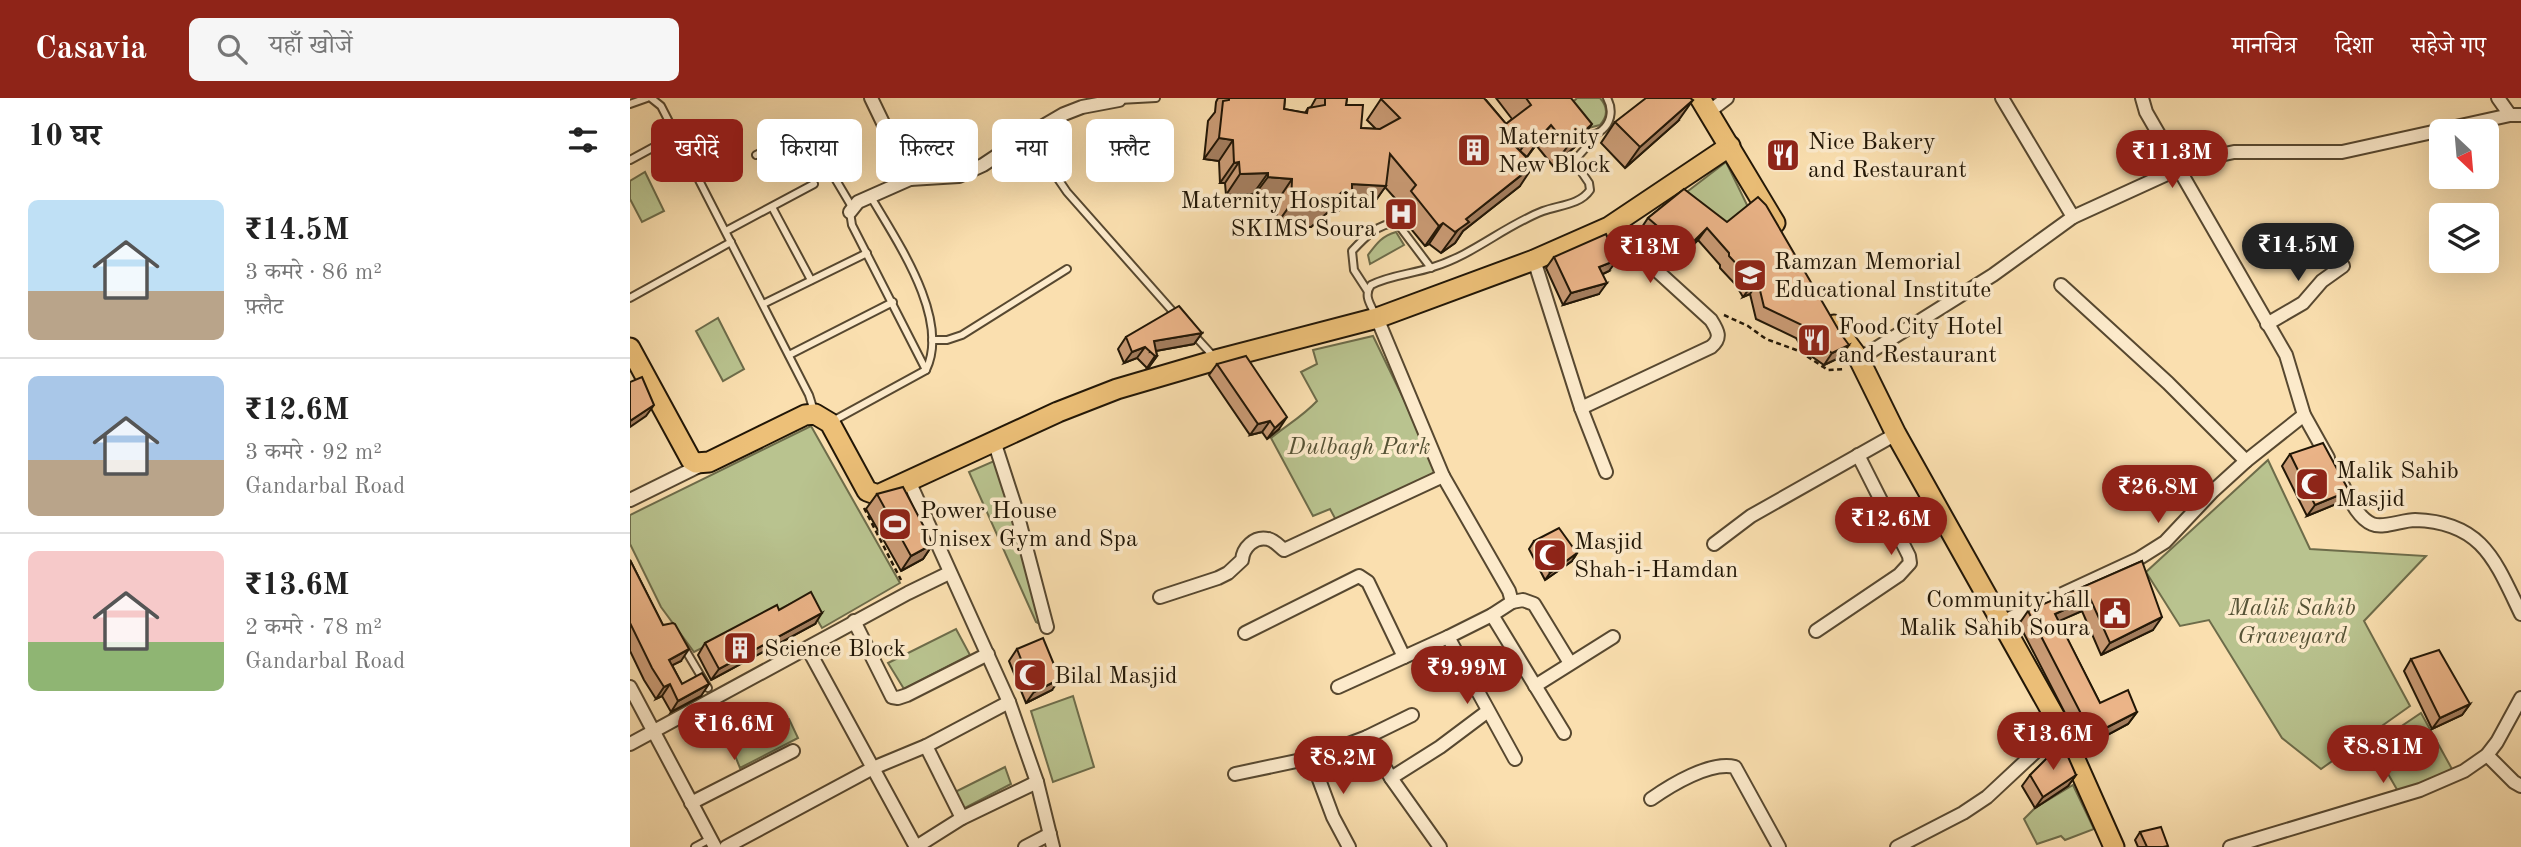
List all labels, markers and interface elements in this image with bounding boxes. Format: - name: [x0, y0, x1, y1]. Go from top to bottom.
- search box: [189, 18, 679, 81]
- icon: search: [213, 30, 251, 68]
- text: Casavia: [35, 33, 147, 66]
- text: यहाँ खोजें: [269, 33, 352, 59]
- text: मानचित्र: [2232, 35, 2297, 59]
- text: दिशा: [2335, 35, 2373, 59]
- text: सहेजे गए: [2411, 35, 2486, 59]
- chip: खरीदें: [651, 119, 743, 182]
- chip: किराया: [757, 119, 862, 182]
- chip: फ़िल्टर: [876, 119, 978, 182]
- chip: नया: [992, 119, 1072, 182]
- chip: फ़्लैट: [1086, 119, 1174, 182]
- north arrow: [2429, 119, 2499, 189]
- map controls: [2429, 119, 2499, 273]
- icon: filters: [564, 121, 602, 159]
- text: 10 घर: [28, 122, 101, 152]
- place label: Maternity New Block: [1498, 126, 1611, 178]
- pin: ₹11.3M: [2115, 130, 2229, 190]
- building icon: Maternity New Block: [1455, 131, 1493, 169]
- place label: Nice Bakery and Restaurant: [1808, 131, 1967, 183]
- restaurant icon: Nice Bakery and Restaurant: [1764, 136, 1802, 174]
- text: ₹11.3M: [2132, 141, 2212, 164]
- place label: Maternity Hospital SKIMS Soura: [1181, 190, 1376, 242]
- hospital icon: Maternity Hospital SKIMS Soura: [1382, 195, 1420, 233]
- button: layers: [2429, 203, 2499, 273]
- text: ₹14.5M: [245, 216, 349, 246]
- pin: ₹14.5M: [2241, 223, 2355, 283]
- pin: ₹13M: [1609, 226, 1691, 285]
- icon: home: [84, 228, 168, 312]
- text: ₹14.5M: [2258, 234, 2338, 257]
- text: ₹13M: [1620, 236, 1680, 259]
- place label: Ramzan Memorial Educational Institute: [1774, 251, 1991, 303]
- school or university icon: Ramzan Memorial Educational Institute: [1731, 256, 1769, 294]
- text: 3 कमरे · 86 m²: [245, 261, 382, 284]
- text: फ़्लैट: [245, 296, 283, 319]
- place label: Food City Hotel and Restaurant: [1838, 316, 2003, 368]
- restaurant icon: Food City Hotel and Restaurant: [1795, 321, 1833, 359]
- text: ₹12.6M: [245, 396, 349, 426]
- icon: home: [84, 404, 168, 488]
- park label: Dulbagh Park: [1286, 436, 1431, 460]
- text: 3 कमरे · 92 m²: [245, 441, 382, 464]
- place label: Malik Sahib Masjid: [2336, 460, 2459, 512]
- mosque icon: Malik Sahib Masjid: [2293, 465, 2331, 503]
- pin: ₹26.8M: [2101, 466, 2215, 525]
- text: Gandarbal Road: [245, 475, 405, 498]
- text: ₹26.8M: [2118, 476, 2198, 499]
- pin: ₹12.6M: [1834, 498, 1948, 557]
- place label: Power House Unisex Gym and Spa: [920, 500, 1138, 552]
- sports icon: Power House Unisex Gym and Spa: [876, 505, 914, 543]
- text: ₹12.6M: [1851, 508, 1931, 531]
- place label: Masjid Shah-i-Hamdan: [1574, 531, 1738, 583]
- mosque icon: Masjid Shah-i-Hamdan: [1531, 536, 1569, 574]
- text: ₹13.6M: [245, 571, 349, 601]
- icon: home: [84, 579, 168, 663]
- place label: Community hall Malik Sahib Soura: [1899, 589, 2090, 641]
- public building icon: Community hall Malik Sahib Soura: [2096, 594, 2134, 632]
- park label: Malik Sahib Graveyard: [2227, 597, 2356, 649]
- text: 2 कमरे · 78 m²: [245, 616, 382, 639]
- building icon: Science Block: [721, 629, 759, 667]
- place label: Science Block: [764, 638, 906, 662]
- pin: ₹9.99M: [1410, 646, 1524, 706]
- text: Gandarbal Road: [245, 650, 405, 673]
- mosque icon: Bilal Masjid: [1011, 656, 1049, 694]
- text: ₹9.99M: [1427, 657, 1507, 680]
- place label: Bilal Masjid: [1054, 665, 1178, 689]
- pin: ₹16.6M: [677, 702, 791, 762]
- pin: ₹13.6M: [1996, 712, 2110, 772]
- text: ₹16.6M: [694, 713, 774, 736]
- text: ₹13.6M: [2013, 723, 2093, 746]
- pin: ₹8.81M: [2326, 726, 2440, 785]
- pin: ₹8.2M: [1294, 736, 1392, 796]
- text: ₹8.81M: [2343, 736, 2423, 759]
- text: ₹8.2M: [1310, 747, 1376, 770]

